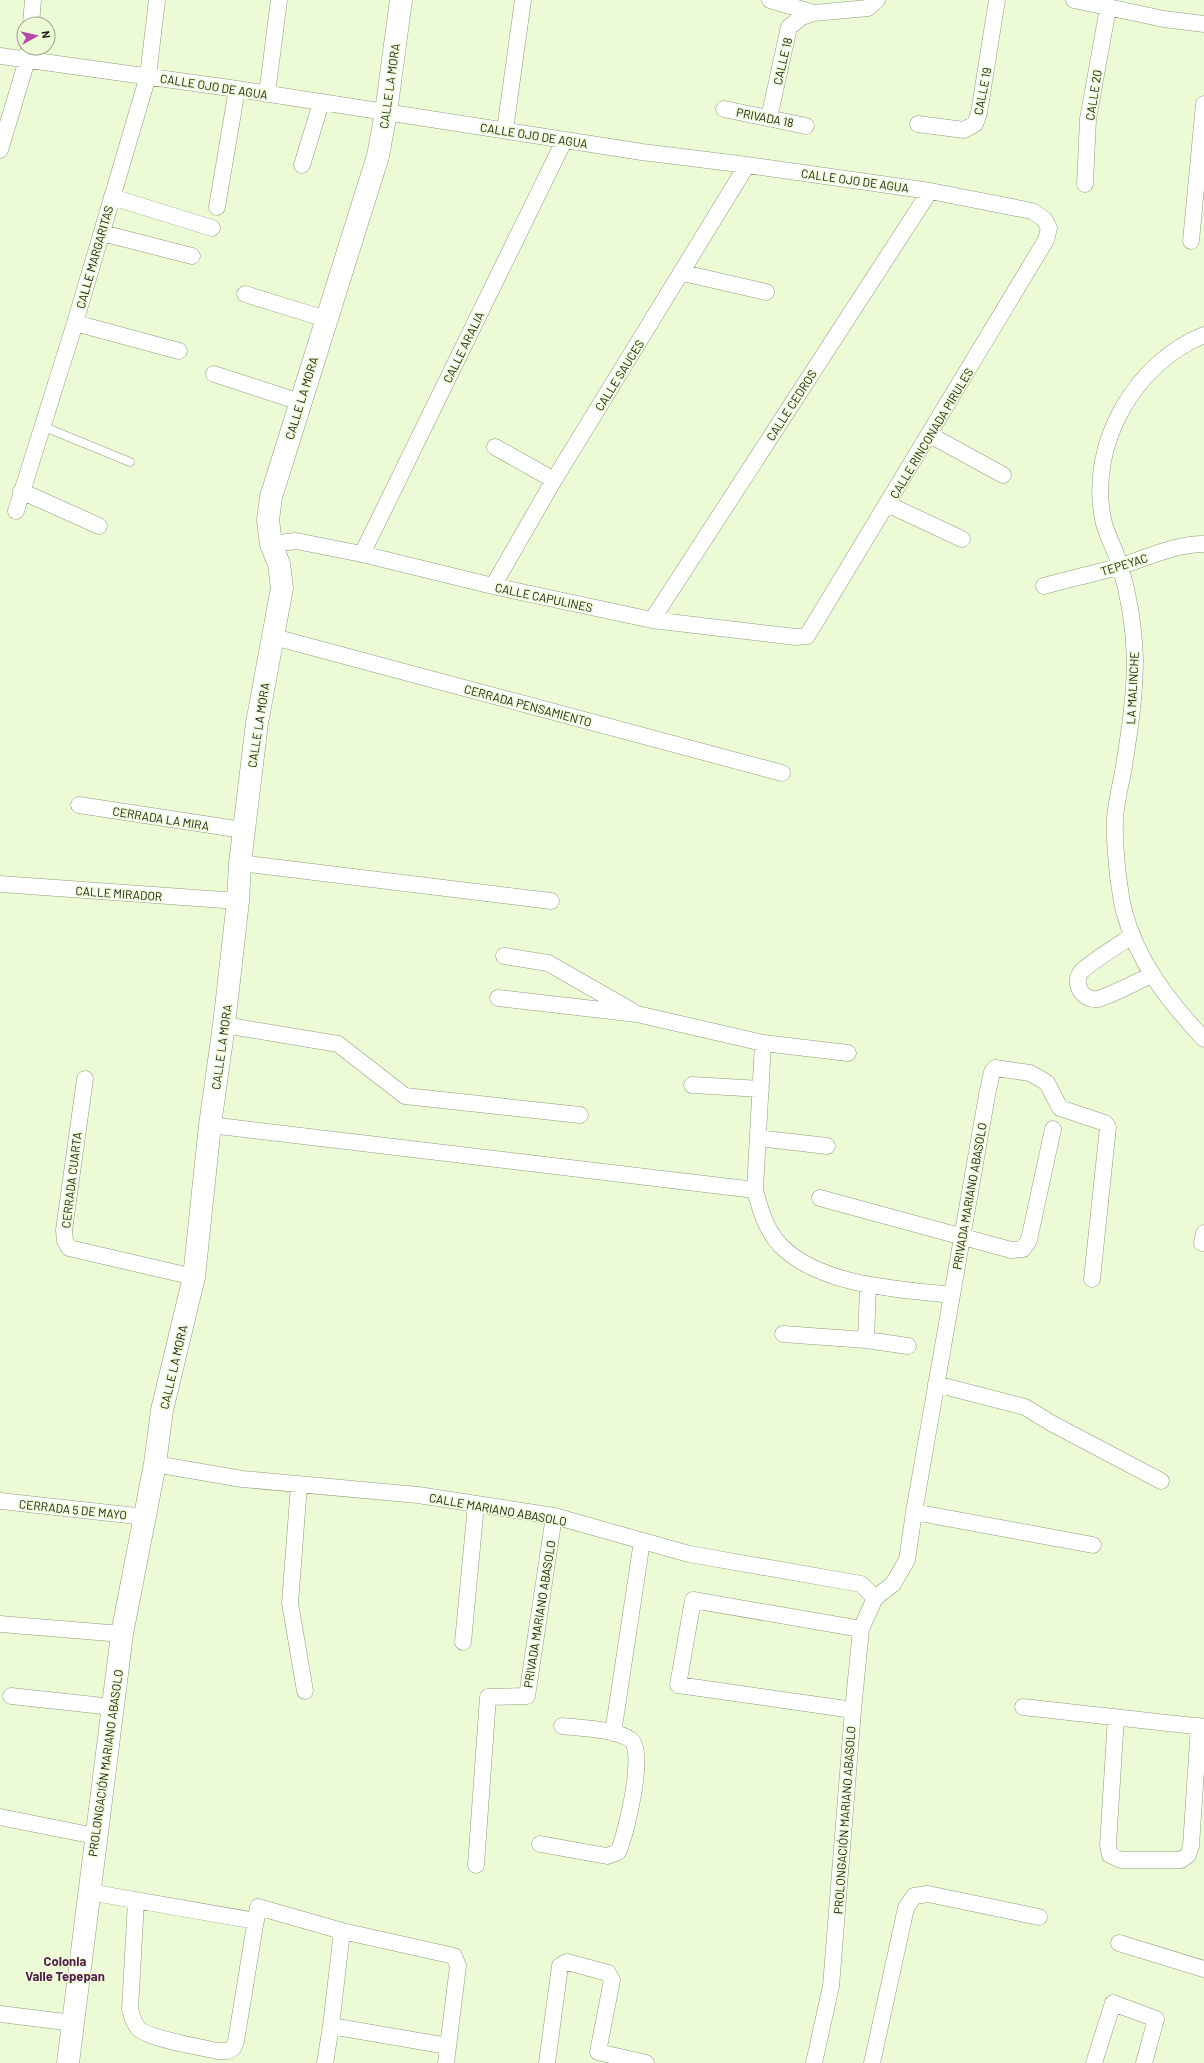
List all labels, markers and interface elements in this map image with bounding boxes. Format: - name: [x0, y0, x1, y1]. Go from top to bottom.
- north arrow: [16, 16, 56, 56]
- text: N: [39, 30, 53, 39]
- street label: CALLE 18: [770, 36, 794, 86]
- street label: CALLE LA MORA: [376, 42, 402, 130]
- street label: CALLE 19: [971, 66, 993, 116]
- street label: CALLE 20: [1082, 69, 1104, 121]
- street label: CALLE OJO DE AGUA: [159, 71, 269, 101]
- street label: PRIVADA 18: [735, 105, 795, 129]
- street label: CALLE OJO DE AGUA: [479, 120, 589, 150]
- street label: CALLE OJO DE AGUA: [800, 166, 910, 194]
- street label: CALLE MARGARITAS: [73, 204, 115, 310]
- street label: CALLE ARALIA: [440, 309, 486, 385]
- street label: CALLE SAUCES: [592, 337, 646, 413]
- street label: CALLE LA MORA: [282, 355, 320, 441]
- street label: CALLE RINCONADA PIRULES: [886, 365, 976, 501]
- street label: CALLE CEDROS: [763, 367, 819, 443]
- street label: TEPEYAC: [1099, 550, 1149, 578]
- street label: CALLE CAPULINES: [494, 580, 594, 614]
- street label: LA MALINCHE: [1123, 651, 1141, 725]
- street label: CALLE LA MORA: [244, 681, 272, 769]
- street label: CERRADA PENSAMIENTO: [463, 681, 593, 729]
- street label: CERRADA LA MIRA: [112, 803, 210, 833]
- street label: CALLE MIRADOR: [75, 883, 163, 903]
- street label: CALLE LA MORA: [208, 1003, 234, 1091]
- street label: PRIVADA MARIANO ABASOLO: [949, 1121, 989, 1271]
- street label: CERRADA CUARTA: [58, 1131, 84, 1229]
- street label: CALLE LA MORA: [157, 1324, 189, 1410]
- street label: CALLE MARIANO ABASOLO: [428, 1490, 568, 1528]
- street label: CERRADA 5 DE MAYO: [18, 1496, 128, 1522]
- street label: PRIVADA MARIANO ABASOLO: [520, 1539, 558, 1689]
- street label: PROLONGACIÓN MARIANO ABASOLO: [85, 1669, 125, 1857]
- street label: PROLONGACIÓN MARIANO ABASOLO: [830, 1725, 858, 1915]
- district label: Colonia Valle Tepepan: [25, 1953, 105, 1984]

